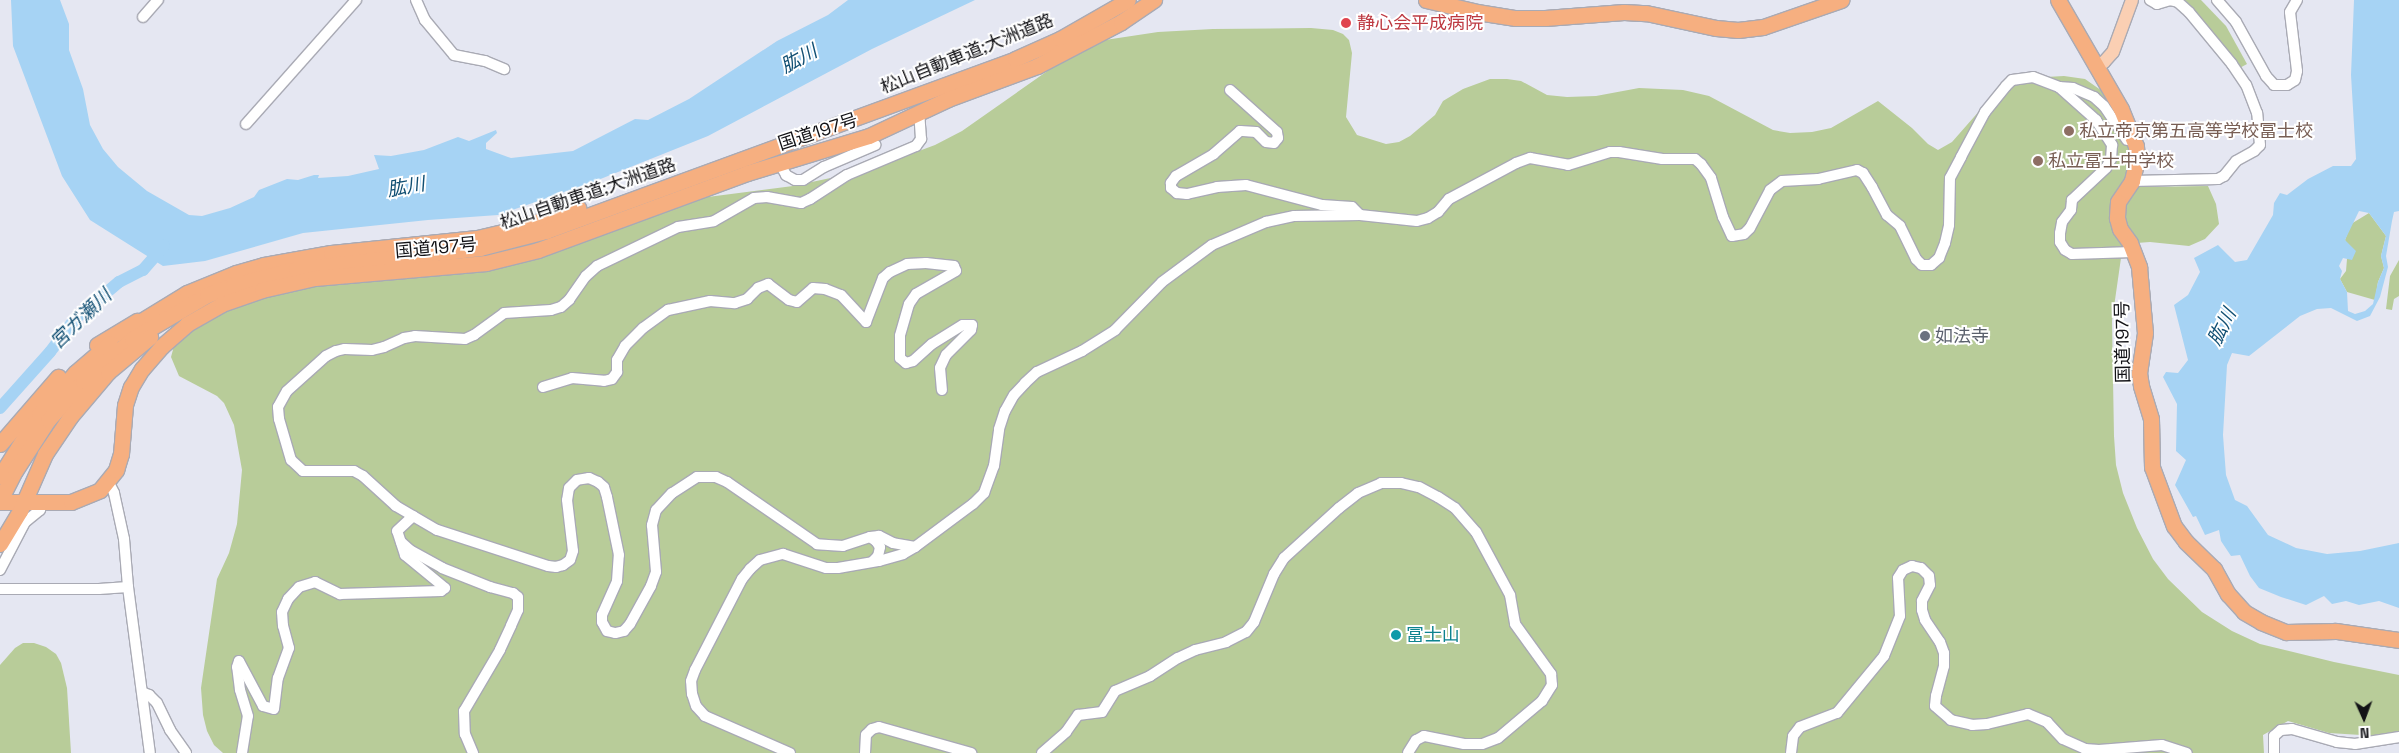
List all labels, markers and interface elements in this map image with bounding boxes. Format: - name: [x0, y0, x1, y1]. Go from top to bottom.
- street label: 松山自動車道;大洲道路: [877, 9, 1057, 99]
- place label: 静心会平成病院: [1357, 12, 1483, 34]
- marker: 静心会平成病院: [1339, 16, 1353, 30]
- water label: 肱川: [777, 40, 821, 78]
- street label: 国道197号: [775, 109, 861, 155]
- place label: 私立帝京第五高等学校冨士校: [2079, 120, 2313, 142]
- marker: 私立帝京第五高等学校冨士校: [2063, 125, 2075, 137]
- place label: 私立冨士中学校: [2048, 150, 2174, 172]
- street label: 松山自動車道;大洲道路: [497, 154, 679, 234]
- marker: 私立冨士中学校: [2032, 155, 2044, 167]
- water label: 肱川: [385, 172, 427, 202]
- street label: 国道197号: [394, 234, 478, 262]
- water label: 宮ガ瀬川: [46, 284, 116, 354]
- street label: 国道197号: [2111, 301, 2135, 383]
- water label: 肱川: [2203, 305, 2241, 349]
- place label: 如法寺: [1935, 325, 1989, 347]
- marker: 如法寺: [1919, 330, 1931, 342]
- place label: 冨士山: [1406, 624, 1460, 646]
- marker: 冨士山: [1390, 629, 1402, 641]
- north arrow: [2339, 693, 2389, 743]
- text: N: [2360, 724, 2370, 742]

